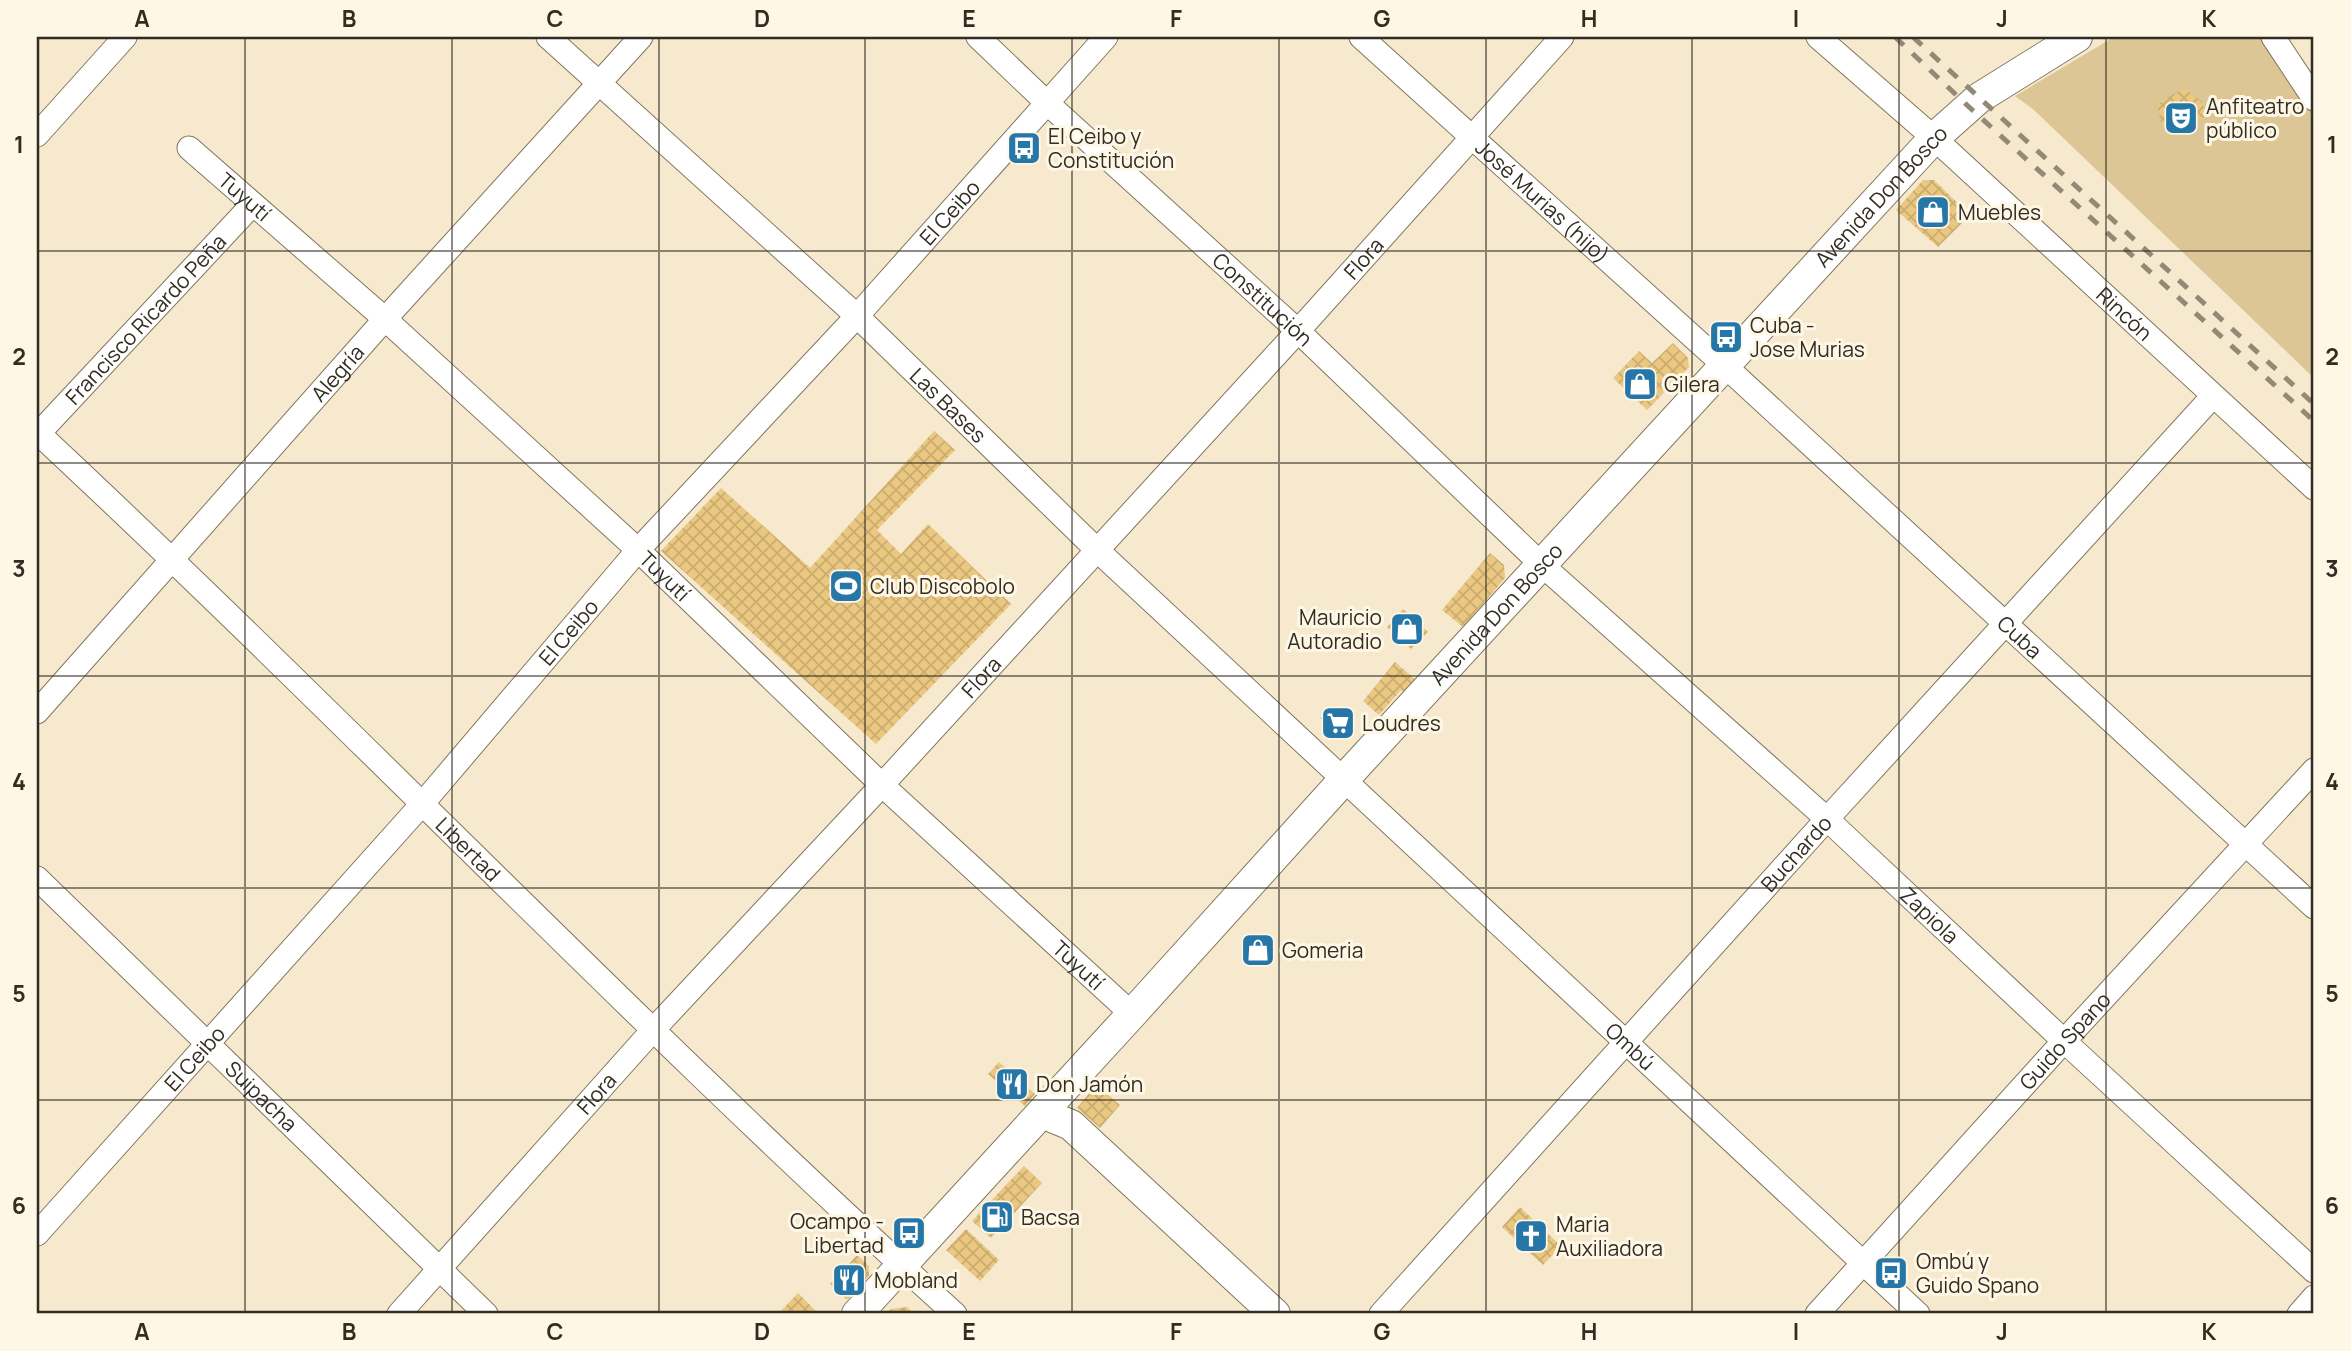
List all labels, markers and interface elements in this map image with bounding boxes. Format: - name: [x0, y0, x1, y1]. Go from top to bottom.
- text: A: [134, 2, 150, 34]
- text: B: [342, 2, 356, 34]
- text: C: [547, 2, 564, 34]
- text: D: [754, 2, 770, 34]
- text: E: [962, 2, 976, 34]
- text: F: [1170, 2, 1182, 34]
- text: G: [1374, 2, 1391, 34]
- text: H: [1581, 2, 1597, 34]
- text: I: [1793, 2, 1799, 34]
- text: J: [1996, 2, 2008, 34]
- text: K: [2202, 2, 2217, 34]
- place label: Anfiteatro público: [2206, 92, 2304, 144]
- theatre icon: Anfiteatro público: [2162, 99, 2200, 137]
- street label: Avenida Don Bosco: [1808, 119, 1953, 273]
- place label: El Ceibo y Constitución: [1048, 122, 1174, 174]
- text: 1: [14, 128, 24, 160]
- text: 1: [2327, 128, 2337, 160]
- bus stop icon: El Ceibo y Constitución: [1005, 129, 1043, 167]
- street label: José Murias (hijo): [1470, 133, 1616, 269]
- street label: Tuyutí: [213, 166, 277, 227]
- street label: El Ceibo: [913, 174, 986, 251]
- shop icon: Muebles: [1914, 193, 1952, 231]
- place label: Muebles: [1958, 198, 2041, 226]
- street label: Francisco Ricardo Peña: [59, 228, 232, 410]
- street label: Flora: [1337, 231, 1389, 285]
- street label: Constitución: [1207, 246, 1319, 352]
- street label: Rincón: [2091, 281, 2159, 347]
- place label: Cuba - Jose Murias: [1750, 311, 1865, 363]
- bus stop icon: Cuba - Jose Murias: [1707, 318, 1745, 356]
- street label: Alegría: [305, 338, 370, 407]
- text: 2: [12, 340, 26, 372]
- text: 2: [2325, 340, 2339, 372]
- street label: Las Bases: [904, 361, 993, 449]
- shop icon: Gilera: [1621, 365, 1659, 403]
- place label: Gilera: [1664, 370, 1720, 398]
- street label: Avenida Don Bosco: [1424, 537, 1569, 691]
- street label: Tuyutí: [633, 545, 697, 607]
- text: 3: [12, 552, 26, 584]
- text: 3: [2325, 552, 2339, 584]
- sports icon: Club Discobolo: [827, 567, 865, 605]
- place label: Club Discobolo: [870, 572, 1015, 600]
- street label: El Ceibo: [532, 593, 604, 671]
- place label: Mauricio Autoradio: [1287, 603, 1382, 655]
- street label: Cuba: [1991, 609, 2048, 665]
- shop icon: Mauricio Autoradio: [1388, 610, 1426, 648]
- street label: Flora: [955, 650, 1007, 704]
- supermarket icon: Loudres: [1319, 704, 1357, 742]
- place label: Loudres: [1362, 709, 1441, 737]
- text: 4: [12, 765, 26, 797]
- text: 4: [2325, 765, 2339, 797]
- street label: Buchardo: [1754, 809, 1838, 897]
- street label: Libertad: [430, 811, 507, 887]
- street label: Zapiola: [1894, 881, 1965, 950]
- shop icon: Gomeria: [1239, 931, 1277, 969]
- street label: Tuyutí: [1047, 934, 1111, 996]
- place label: Gomeria: [1282, 936, 1363, 964]
- text: 5: [12, 977, 26, 1009]
- text: 5: [2325, 977, 2339, 1009]
- street label: Guido Spano: [2013, 986, 2117, 1095]
- street label: Ombú: [1600, 1016, 1661, 1076]
- street label: El Ceibo: [158, 1020, 231, 1097]
- street label: Suipacha: [219, 1055, 304, 1138]
- restaurant icon: Don Jamón: [993, 1065, 1031, 1103]
- street label: Flora: [570, 1067, 622, 1120]
- place label: Don Jamón: [1036, 1070, 1143, 1098]
- text: 6: [12, 1189, 26, 1221]
- text: 6: [2325, 1189, 2339, 1221]
- fuel station icon: Bacsa: [978, 1198, 1016, 1236]
- place label: Bacsa: [1021, 1203, 1080, 1231]
- place label: Ocampo - Libertad: [790, 1207, 884, 1259]
- place label: Maria Auxiliadora: [1556, 1210, 1663, 1262]
- bus stop icon: Ocampo - Libertad: [890, 1214, 928, 1252]
- church icon: Maria Auxiliadora: [1512, 1217, 1550, 1255]
- place label: Ombú y Guido Spano: [1916, 1247, 2039, 1299]
- bus stop icon: Ombú y Guido Spano: [1872, 1254, 1910, 1292]
- restaurant icon: Mobland: [830, 1261, 868, 1299]
- place label: Mobland: [874, 1266, 958, 1294]
- text: A: [134, 1315, 150, 1347]
- text: B: [342, 1315, 356, 1347]
- text: C: [547, 1315, 564, 1347]
- text: D: [754, 1315, 770, 1347]
- text: E: [962, 1315, 976, 1347]
- text: F: [1170, 1315, 1182, 1347]
- text: G: [1374, 1315, 1391, 1347]
- text: H: [1581, 1315, 1597, 1347]
- text: I: [1793, 1315, 1799, 1347]
- text: J: [1996, 1315, 2008, 1347]
- text: K: [2202, 1315, 2217, 1347]

